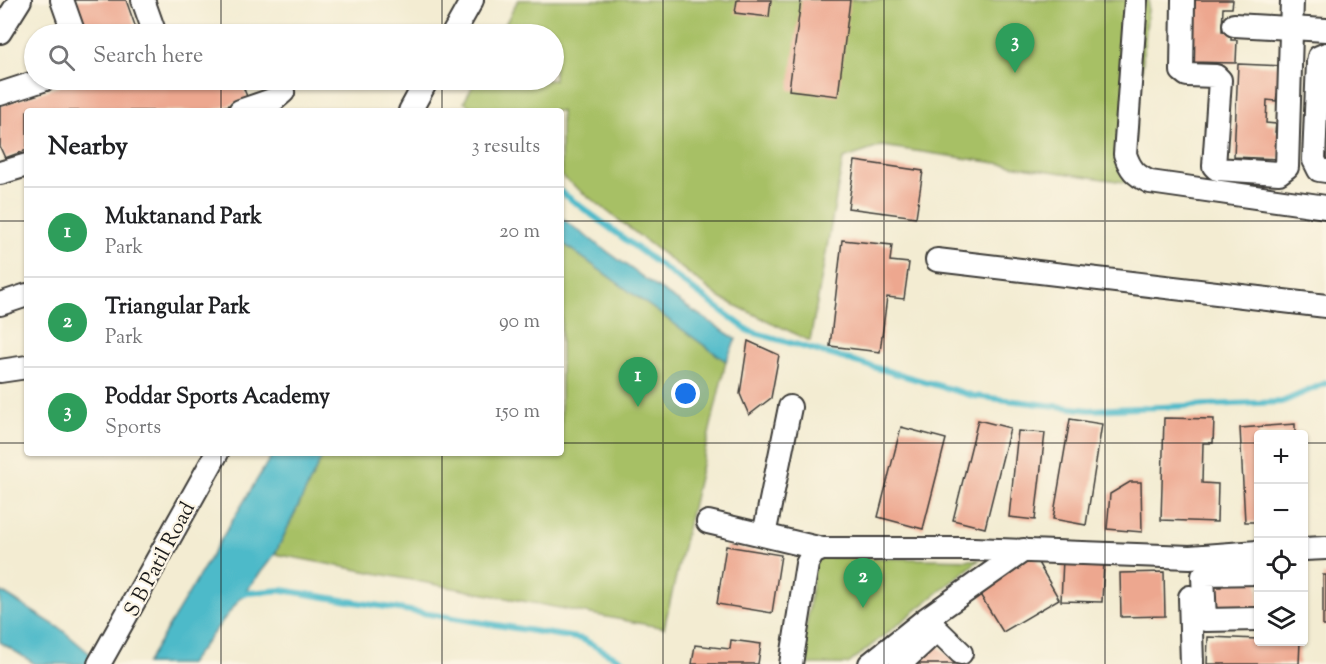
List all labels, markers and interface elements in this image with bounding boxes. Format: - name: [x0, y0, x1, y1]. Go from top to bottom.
- pin: 3: [996, 23, 1034, 73]
- search box: [24, 24, 564, 90]
- icon: search: [45, 41, 78, 74]
- text: Search here: [93, 41, 203, 73]
- text: Nearby: [48, 129, 128, 166]
- text: 3 results: [471, 133, 540, 162]
- text: Muktanand Park: [105, 202, 262, 234]
- text: 1: [64, 218, 71, 247]
- text: 20 m: [499, 218, 540, 247]
- text: Park: [105, 234, 143, 263]
- text: Triangular Park: [105, 292, 250, 324]
- text: 2: [63, 308, 72, 337]
- text: 90 m: [499, 308, 540, 337]
- text: Park: [105, 324, 143, 353]
- pin: 1: [618, 358, 658, 407]
- your location: [671, 379, 700, 408]
- text: Poddar Sports Academy: [105, 382, 330, 414]
- text: 3: [63, 398, 72, 427]
- text: 150 m: [495, 398, 540, 427]
- text: Sports: [105, 414, 161, 443]
- map controls: [1254, 430, 1308, 646]
- button: +: [1254, 430, 1308, 484]
- button: −: [1254, 484, 1308, 538]
- street label: S B Patil Road: [118, 497, 204, 623]
- button: locate: [1254, 538, 1308, 592]
- pin: 2: [844, 558, 882, 608]
- button: layers: [1254, 592, 1308, 646]

